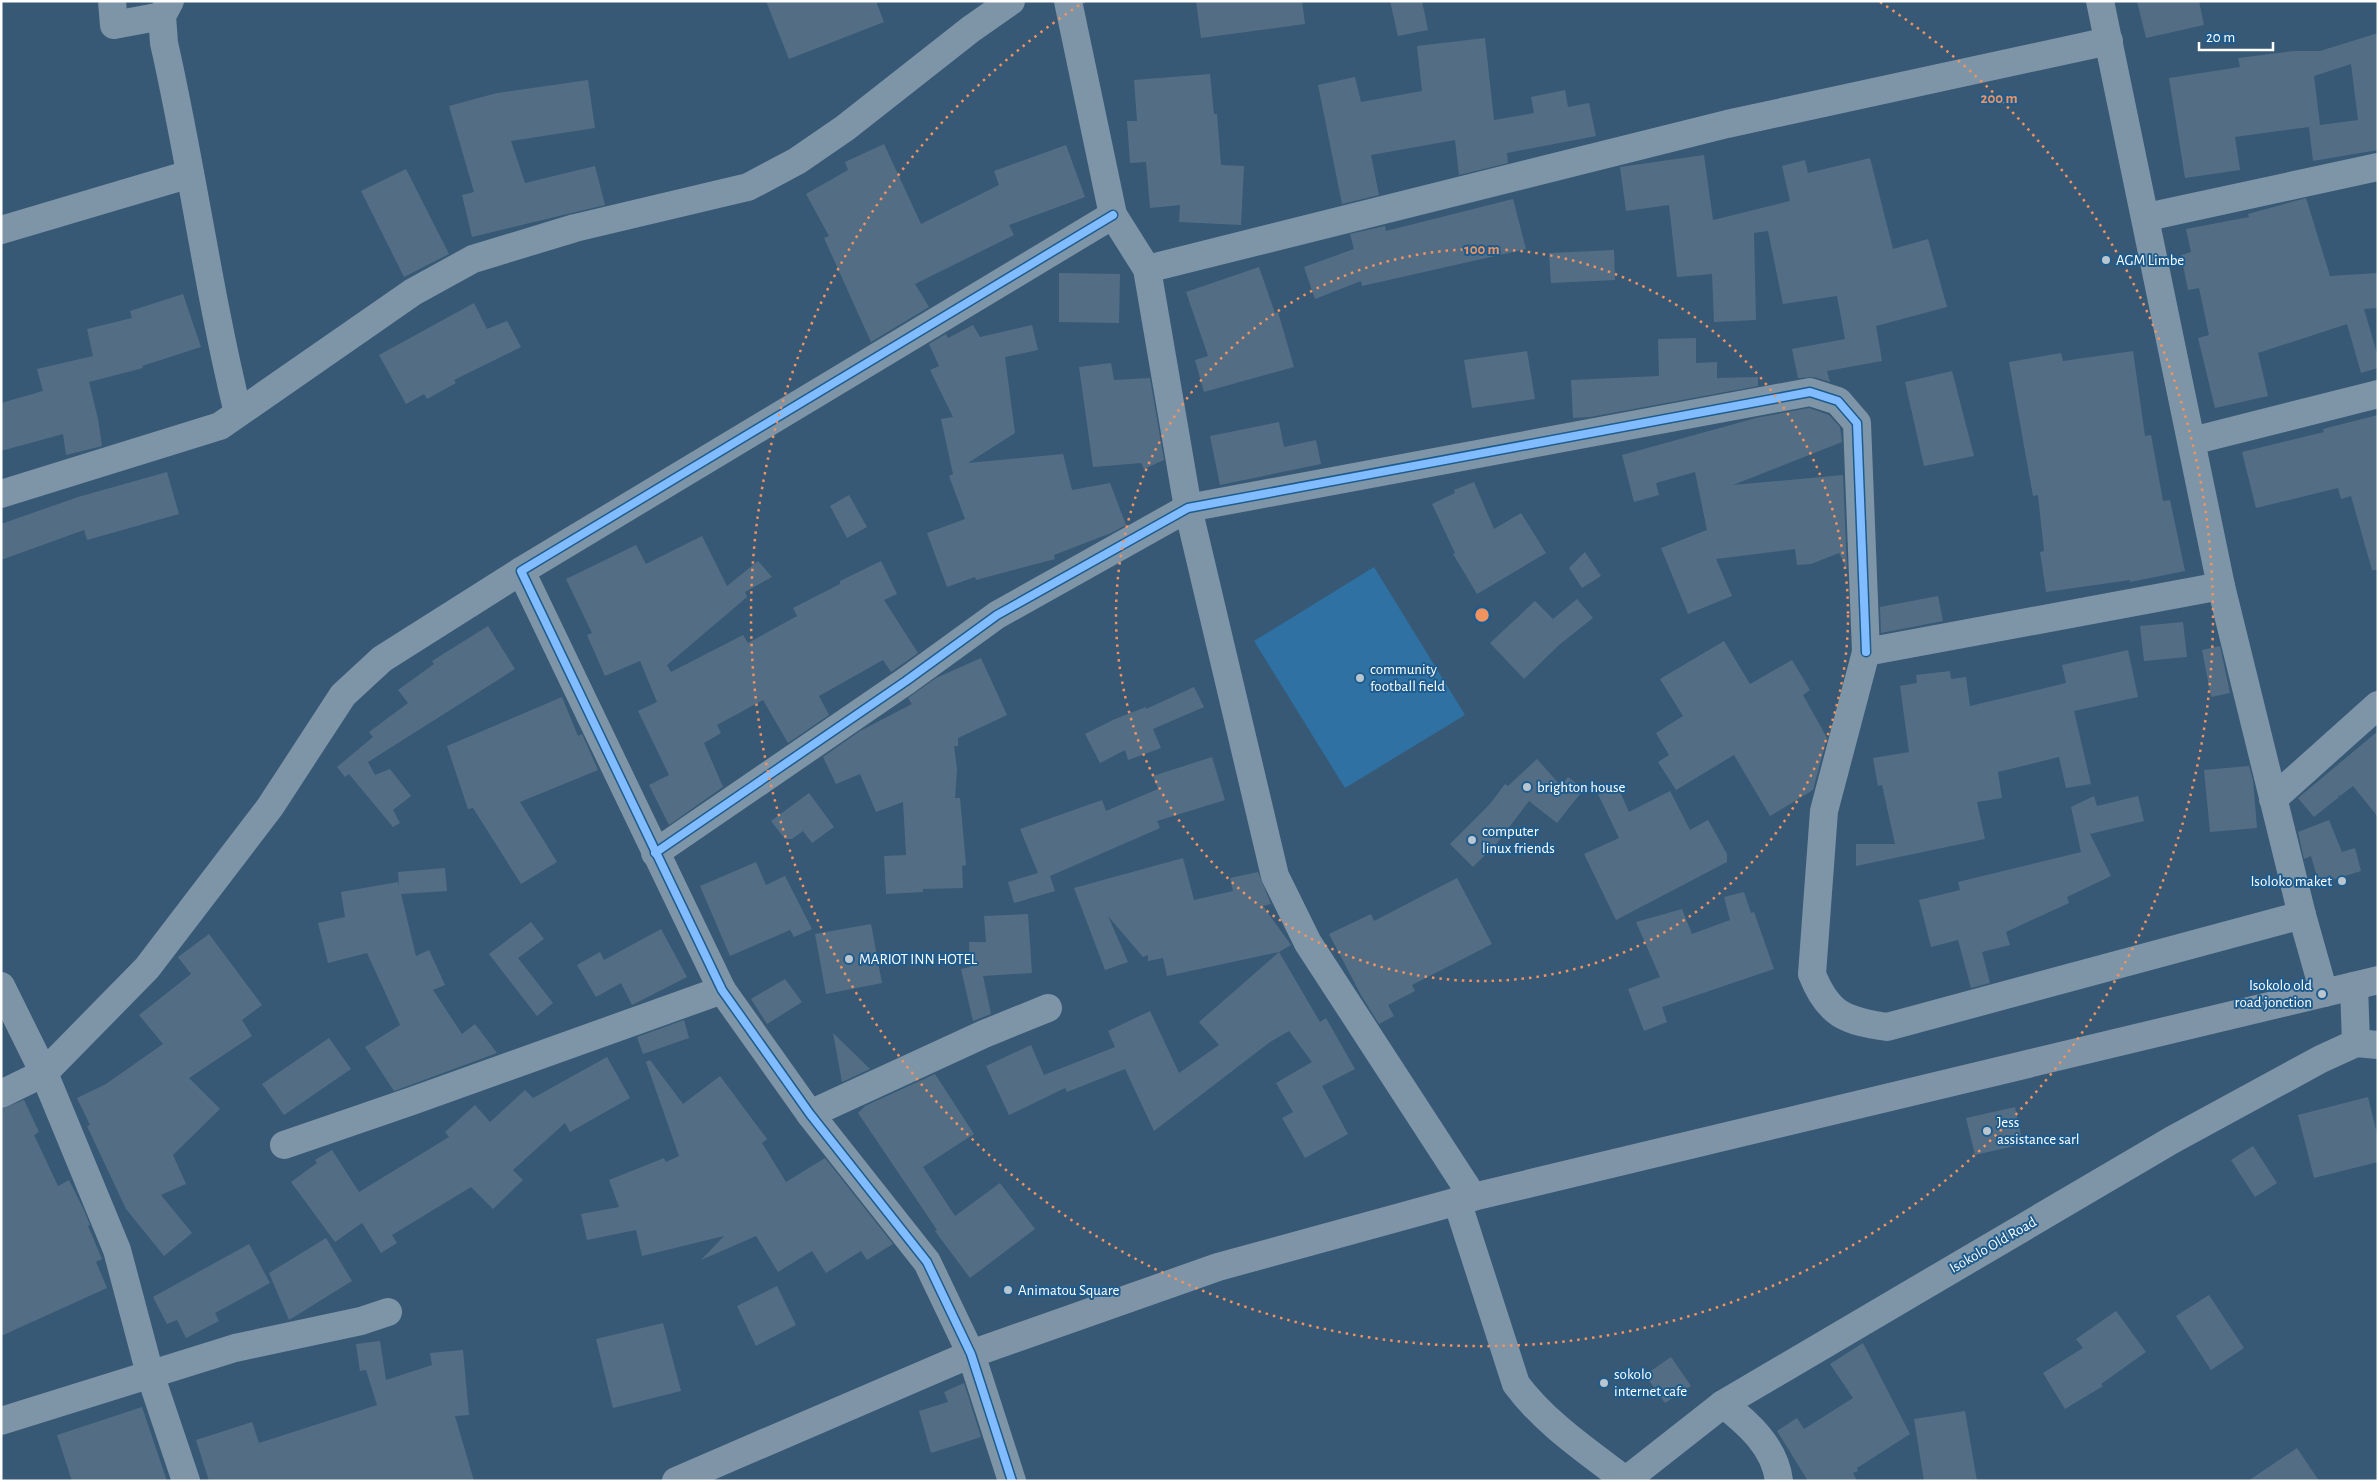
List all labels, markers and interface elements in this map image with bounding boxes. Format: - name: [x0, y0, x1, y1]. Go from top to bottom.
- scale bar: [2199, 20, 2273, 52]
- text: 20 m: [2206, 30, 2235, 45]
- text: 200 m: [1980, 91, 2018, 106]
- text: 100 m: [1464, 242, 1500, 257]
- place label: AGM Limbe: [2116, 253, 2184, 268]
- marker: AGM Limbe: [2100, 254, 2112, 266]
- centre of rings: [1473, 606, 1491, 624]
- place label: community football field: [1370, 662, 1445, 694]
- marker: community football field: [1354, 672, 1366, 684]
- place label: brighton house: [1537, 780, 1626, 795]
- marker: brighton house: [1521, 781, 1533, 793]
- place label: computer linux friends: [1482, 824, 1555, 856]
- marker: computer linux friends: [1466, 834, 1478, 846]
- place label: Isoloko maket: [2251, 874, 2332, 889]
- marker: Isoloko maket: [2336, 875, 2348, 887]
- place label: MARIOT INN HOTEL: [859, 952, 978, 967]
- marker: MARIOT INN HOTEL: [843, 953, 855, 965]
- place label: Isokolo old road jonction: [2235, 978, 2312, 1010]
- marker: Isokolo old road jonction: [2316, 988, 2328, 1000]
- place label: Jess assistance sarl: [1997, 1115, 2080, 1147]
- marker: Jess assistance sarl: [1981, 1125, 1993, 1137]
- street label: Isokolo Old Road: [1947, 1214, 2039, 1276]
- place label: Animatou Square: [1018, 1283, 1120, 1298]
- marker: Animatou Square: [1002, 1284, 1014, 1296]
- place label: sokolo internet cafe: [1614, 1367, 1687, 1399]
- marker: sokolo internet cafe: [1598, 1377, 1610, 1389]

